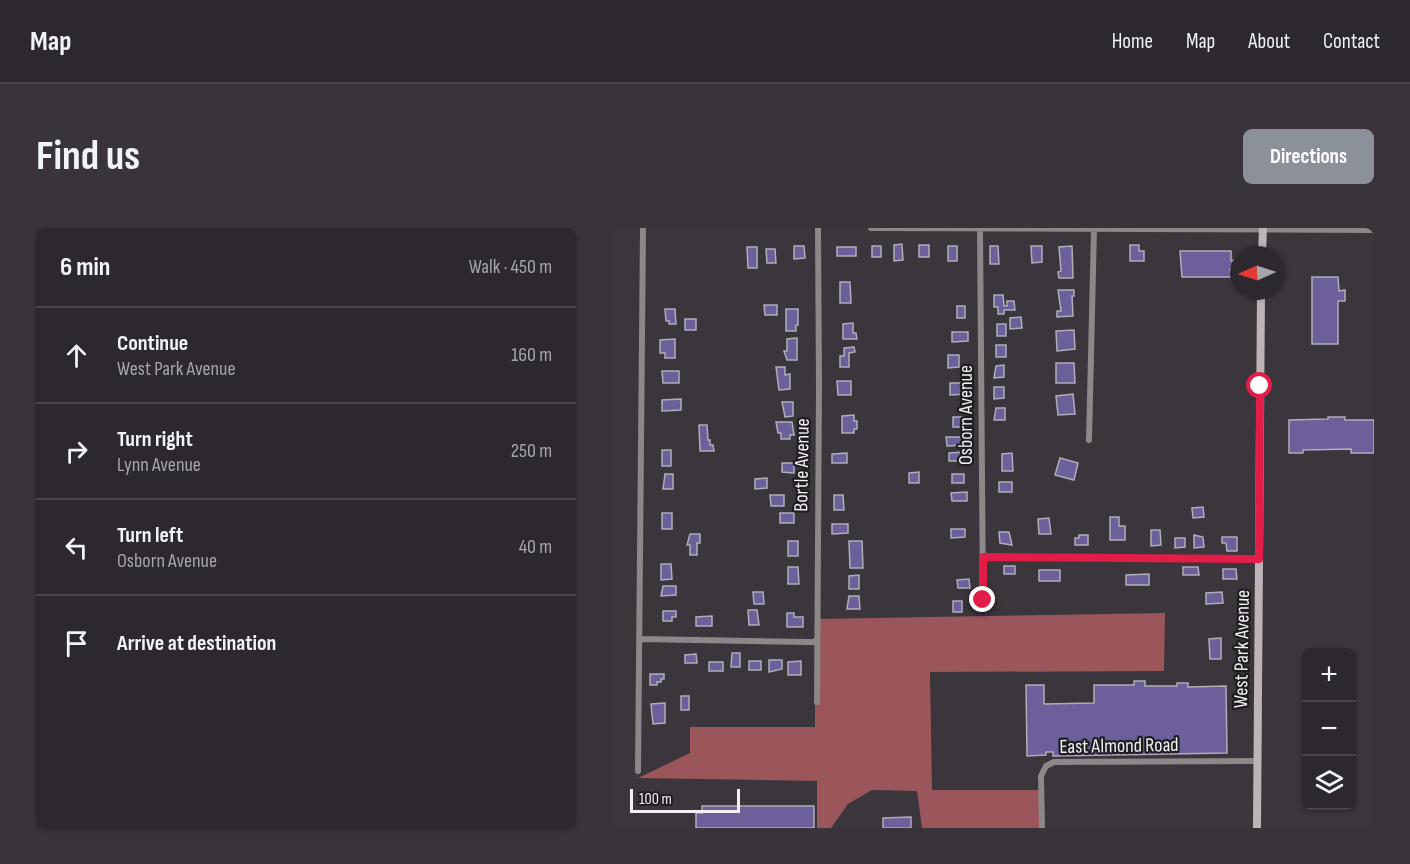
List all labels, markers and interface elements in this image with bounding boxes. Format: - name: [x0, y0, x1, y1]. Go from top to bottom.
- text: Map: [30, 25, 71, 58]
- text: Home: [1112, 29, 1153, 54]
- text: Map: [1186, 29, 1215, 54]
- text: About: [1248, 29, 1290, 54]
- text: Contact: [1323, 29, 1380, 54]
- button: Directions: [1243, 129, 1374, 184]
- text: Find us: [36, 131, 140, 182]
- north arrow: [1230, 246, 1284, 300]
- text: 6 min: [60, 252, 110, 283]
- text: Walk · 450 m: [469, 255, 552, 279]
- text: Continue: [117, 330, 188, 357]
- icon: ahead: [60, 339, 93, 372]
- text: 160 m: [511, 343, 552, 367]
- text: West Park Avenue: [117, 357, 236, 381]
- street label: Osborn Avenue: [954, 365, 978, 465]
- route start: [1246, 372, 1272, 398]
- street label: Bortle Avenue: [789, 418, 815, 512]
- text: Turn right: [117, 426, 193, 453]
- icon: right: [60, 435, 93, 468]
- text: 250 m: [511, 439, 552, 463]
- text: Lynn Avenue: [117, 453, 201, 477]
- text: Turn left: [117, 522, 183, 549]
- icon: left: [60, 531, 93, 564]
- text: 40 m: [519, 535, 552, 559]
- text: Osborn Avenue: [117, 549, 217, 573]
- route end: [969, 586, 995, 612]
- street label: West Park Avenue: [1229, 590, 1255, 708]
- icon: arrive: [60, 627, 93, 660]
- text: Arrive at destination: [117, 630, 276, 657]
- map controls: [1302, 648, 1356, 810]
- button: +: [1302, 648, 1356, 702]
- button: −: [1302, 702, 1356, 756]
- street label: East Almond Road: [1059, 733, 1179, 759]
- button: layers: [1302, 756, 1356, 810]
- scale bar: [630, 786, 740, 814]
- text: 100 m: [639, 790, 672, 809]

